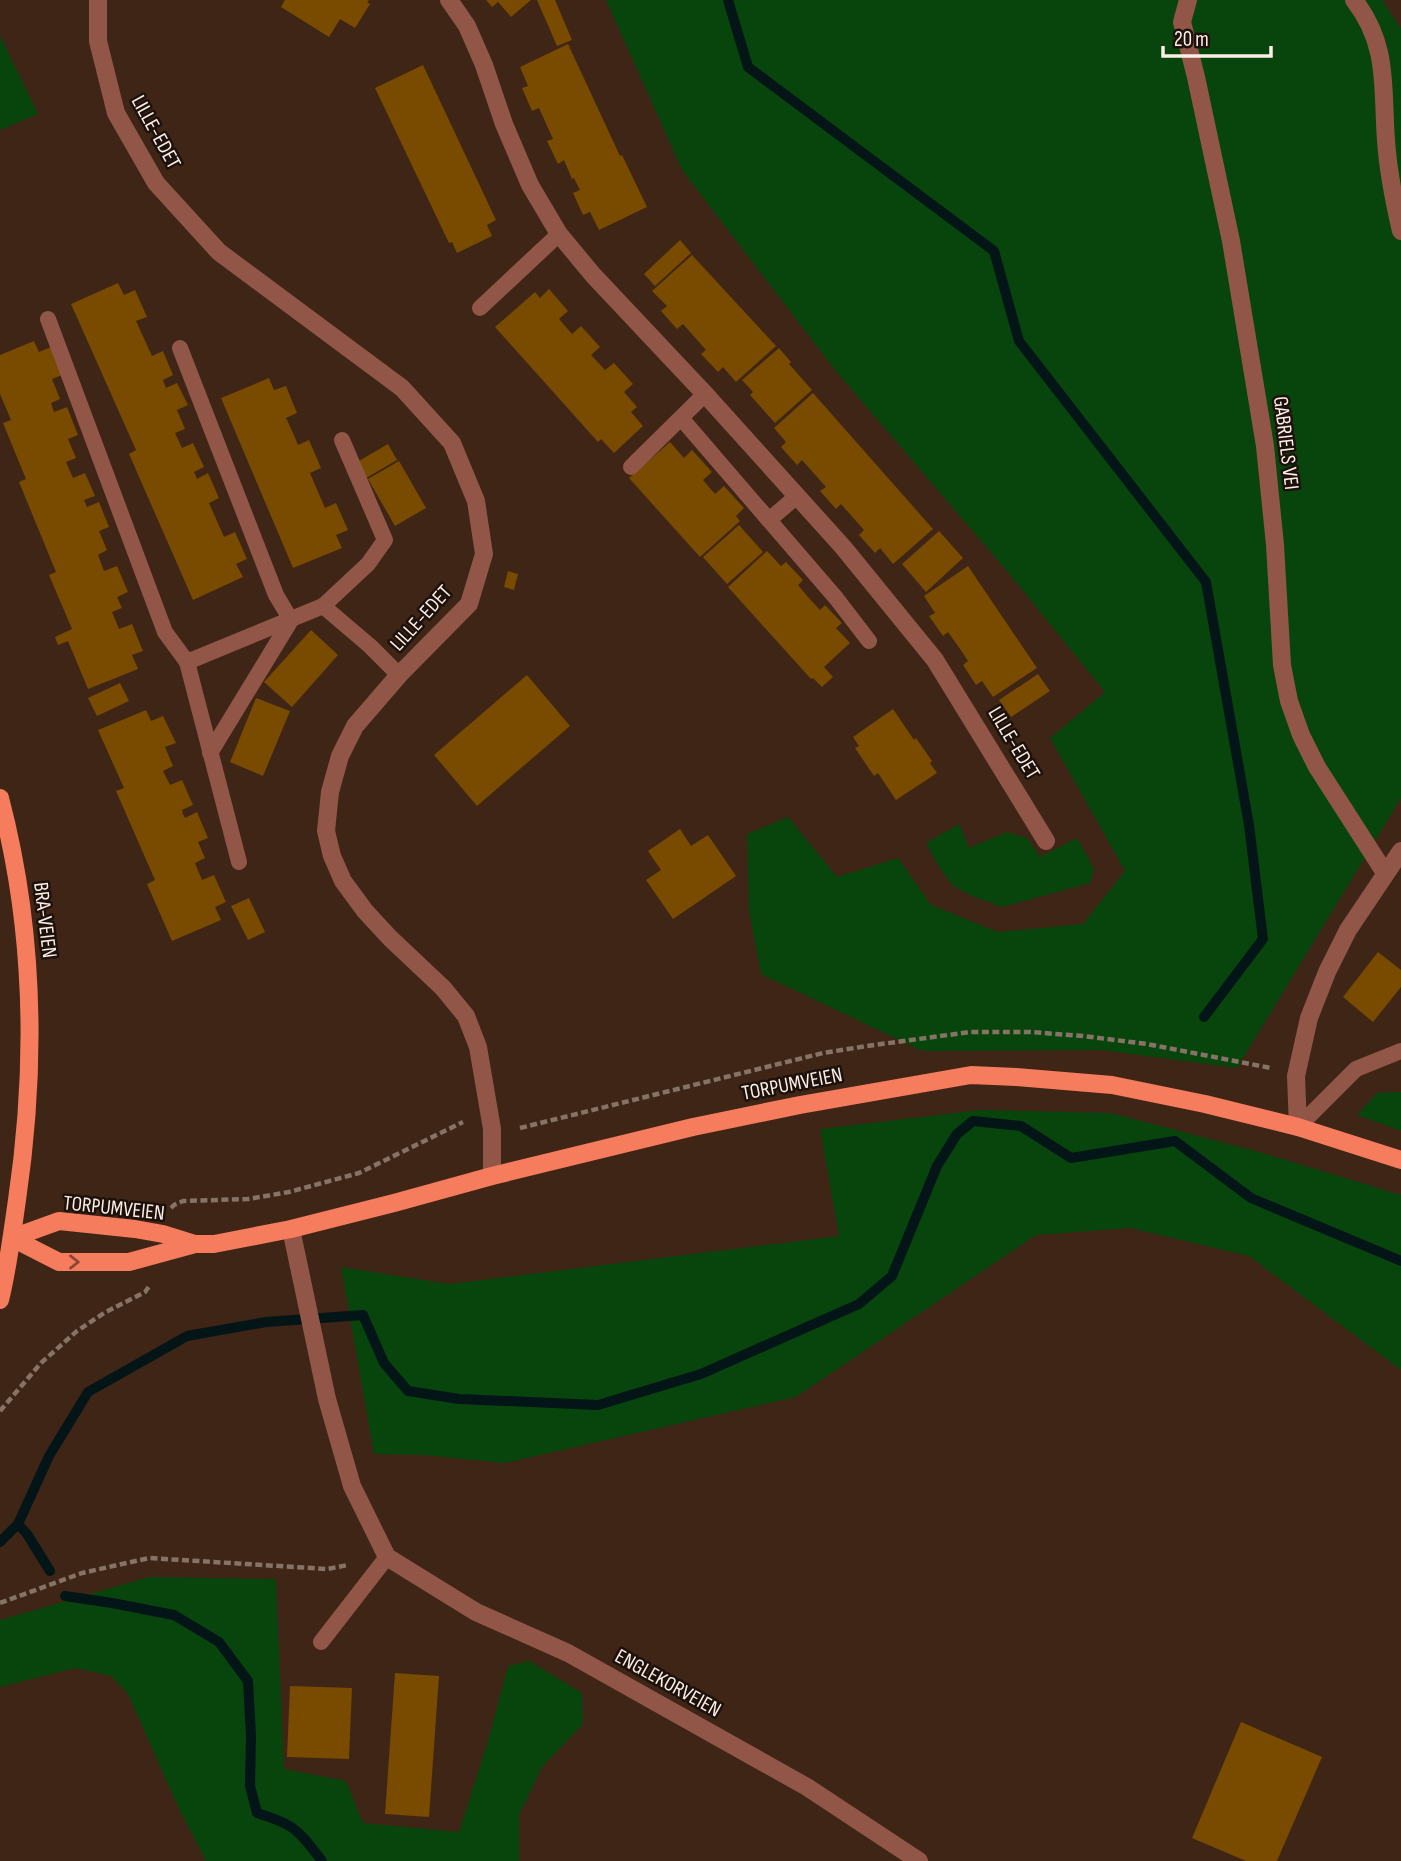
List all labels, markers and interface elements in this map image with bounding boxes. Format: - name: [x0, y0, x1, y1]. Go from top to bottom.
- scale bar: [1163, 14, 1272, 58]
- text: 20 m: [1174, 27, 1209, 52]
- street label: LILLE-EDET: [126, 91, 187, 174]
- street label: GABRIELS VEI: [1268, 395, 1304, 491]
- street label: LILLE-EDET: [385, 580, 457, 656]
- street label: LILLE-EDET: [983, 702, 1046, 784]
- street label: BRA-VEIEN: [28, 881, 62, 959]
- street label: TORPUMVEIEN: [740, 1062, 844, 1106]
- street label: TORPUMVEIEN: [62, 1190, 166, 1226]
- one-way arrow: [69, 1254, 80, 1270]
- street label: ENGLEKORVEIEN: [611, 1644, 725, 1722]

